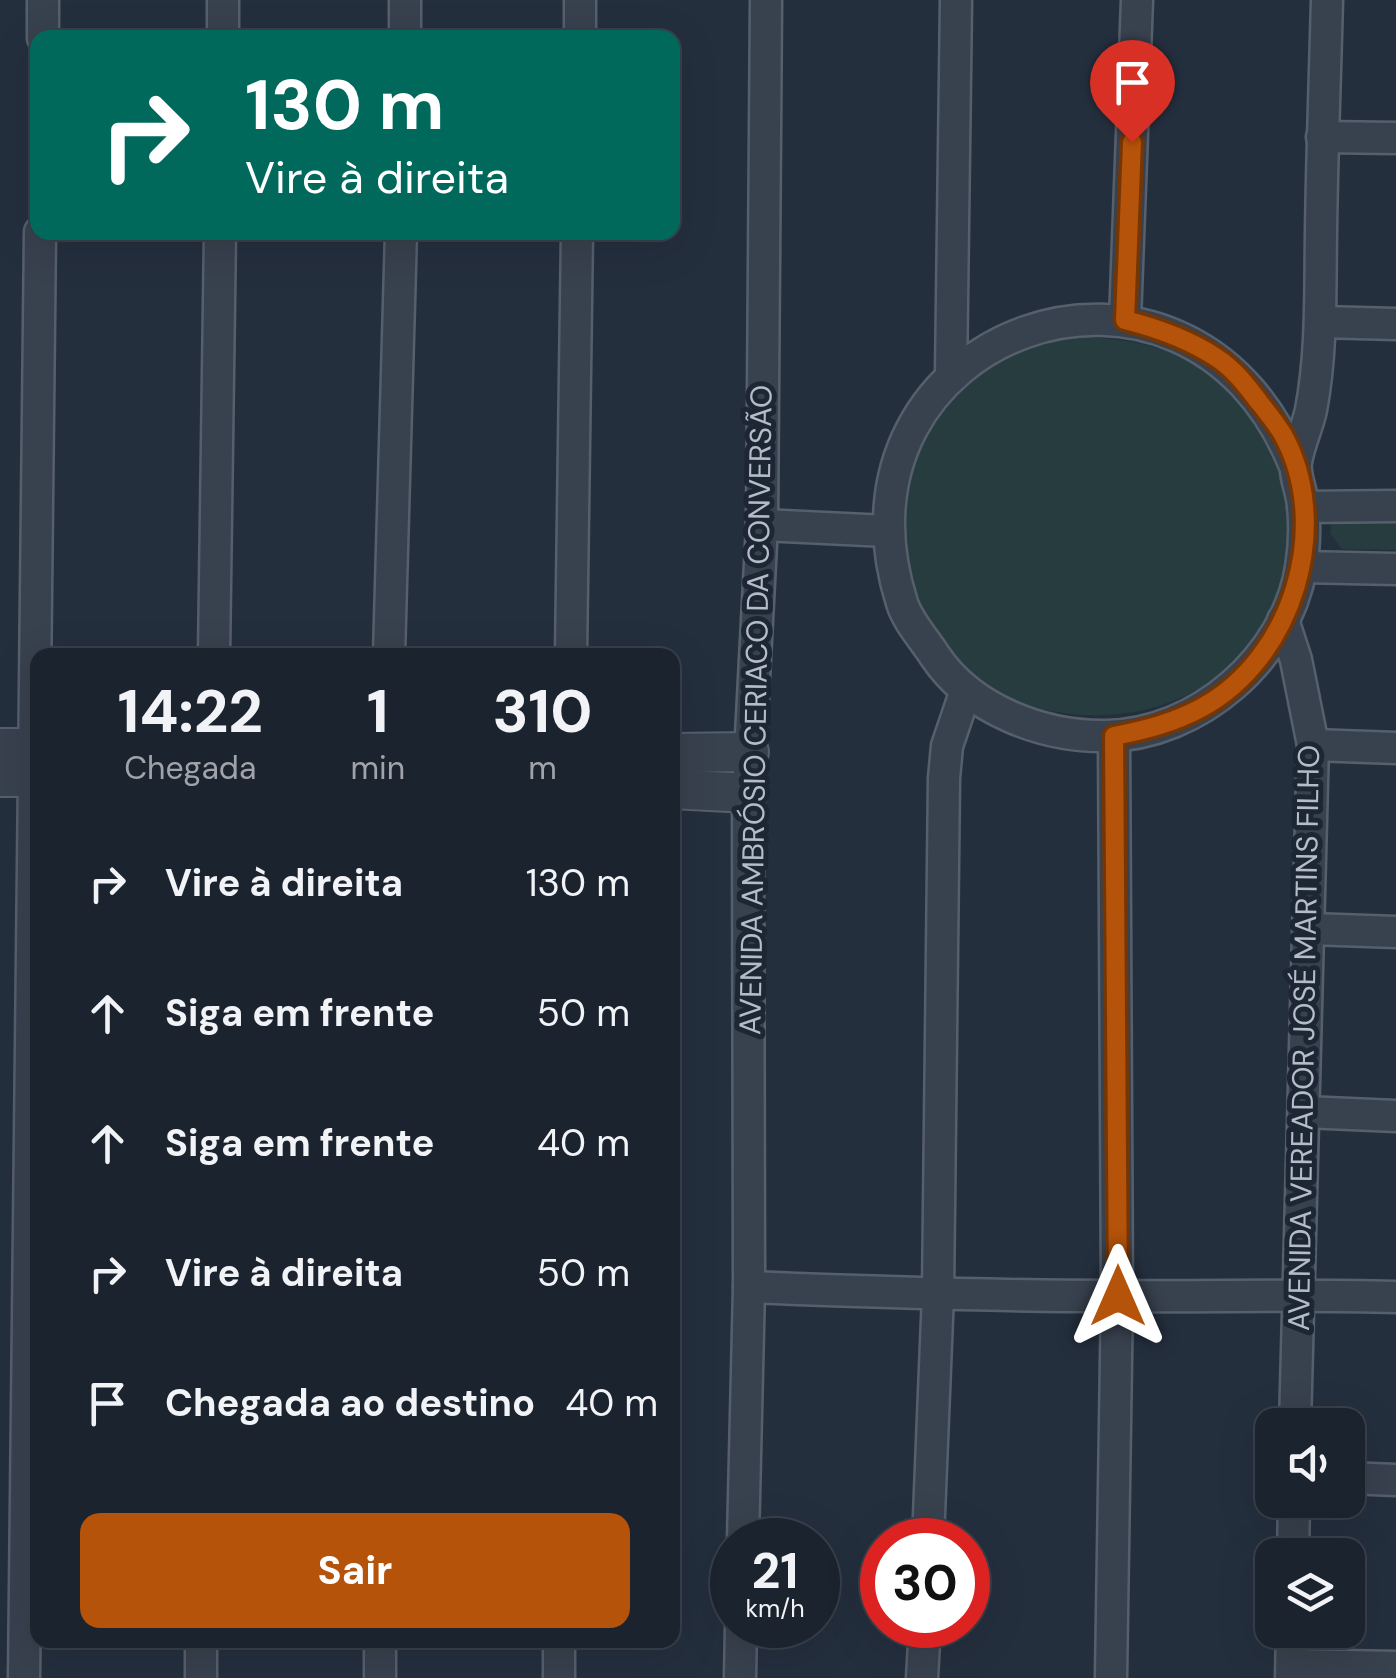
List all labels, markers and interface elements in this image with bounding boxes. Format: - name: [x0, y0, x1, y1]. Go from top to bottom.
- pin: [1090, 40, 1175, 143]
- icon: arrive: [1105, 55, 1160, 110]
- text: 130 m: [245, 60, 444, 151]
- icon: right: [80, 70, 210, 200]
- text: Vire à direita: [245, 148, 509, 207]
- street label: AVENIDA AMBRÓSIO CERIACO DA CONVERSÃO: [730, 385, 781, 1035]
- text: 14:22: [118, 672, 263, 751]
- text: 1: [367, 672, 389, 751]
- text: 310: [493, 672, 592, 751]
- street label: AVENIDA VEREADOR JOSÉ MARTINS FILHO: [1279, 745, 1328, 1331]
- text: Chegada: [124, 747, 256, 789]
- text: min: [350, 747, 405, 789]
- text: m: [528, 747, 557, 789]
- icon: right: [80, 856, 135, 911]
- text: Vire à direita: [165, 858, 403, 908]
- text: 130 m: [526, 858, 630, 908]
- icon: ahead: [80, 986, 135, 1041]
- text: Siga em frente: [165, 988, 434, 1038]
- text: 50 m: [537, 988, 630, 1038]
- icon: ahead: [80, 1116, 135, 1171]
- text: Siga em frente: [165, 1118, 434, 1168]
- text: 40 m: [537, 1118, 630, 1168]
- position arrow: [1066, 1244, 1170, 1348]
- icon: right: [80, 1246, 135, 1301]
- text: Vire à direita: [165, 1248, 403, 1298]
- text: 50 m: [537, 1248, 630, 1298]
- icon: arrive: [80, 1376, 135, 1431]
- text: Chegada ao destino: [165, 1378, 535, 1428]
- text: 40 m: [565, 1378, 658, 1428]
- map controls: [1255, 1408, 1365, 1648]
- button: sound: [1255, 1408, 1365, 1518]
- button: Sair: [80, 1513, 630, 1628]
- speed limit sign: 30: [860, 1518, 990, 1648]
- text: 21: [751, 1538, 799, 1604]
- button: layers: [1255, 1538, 1365, 1648]
- text: km/h: [745, 1592, 805, 1625]

